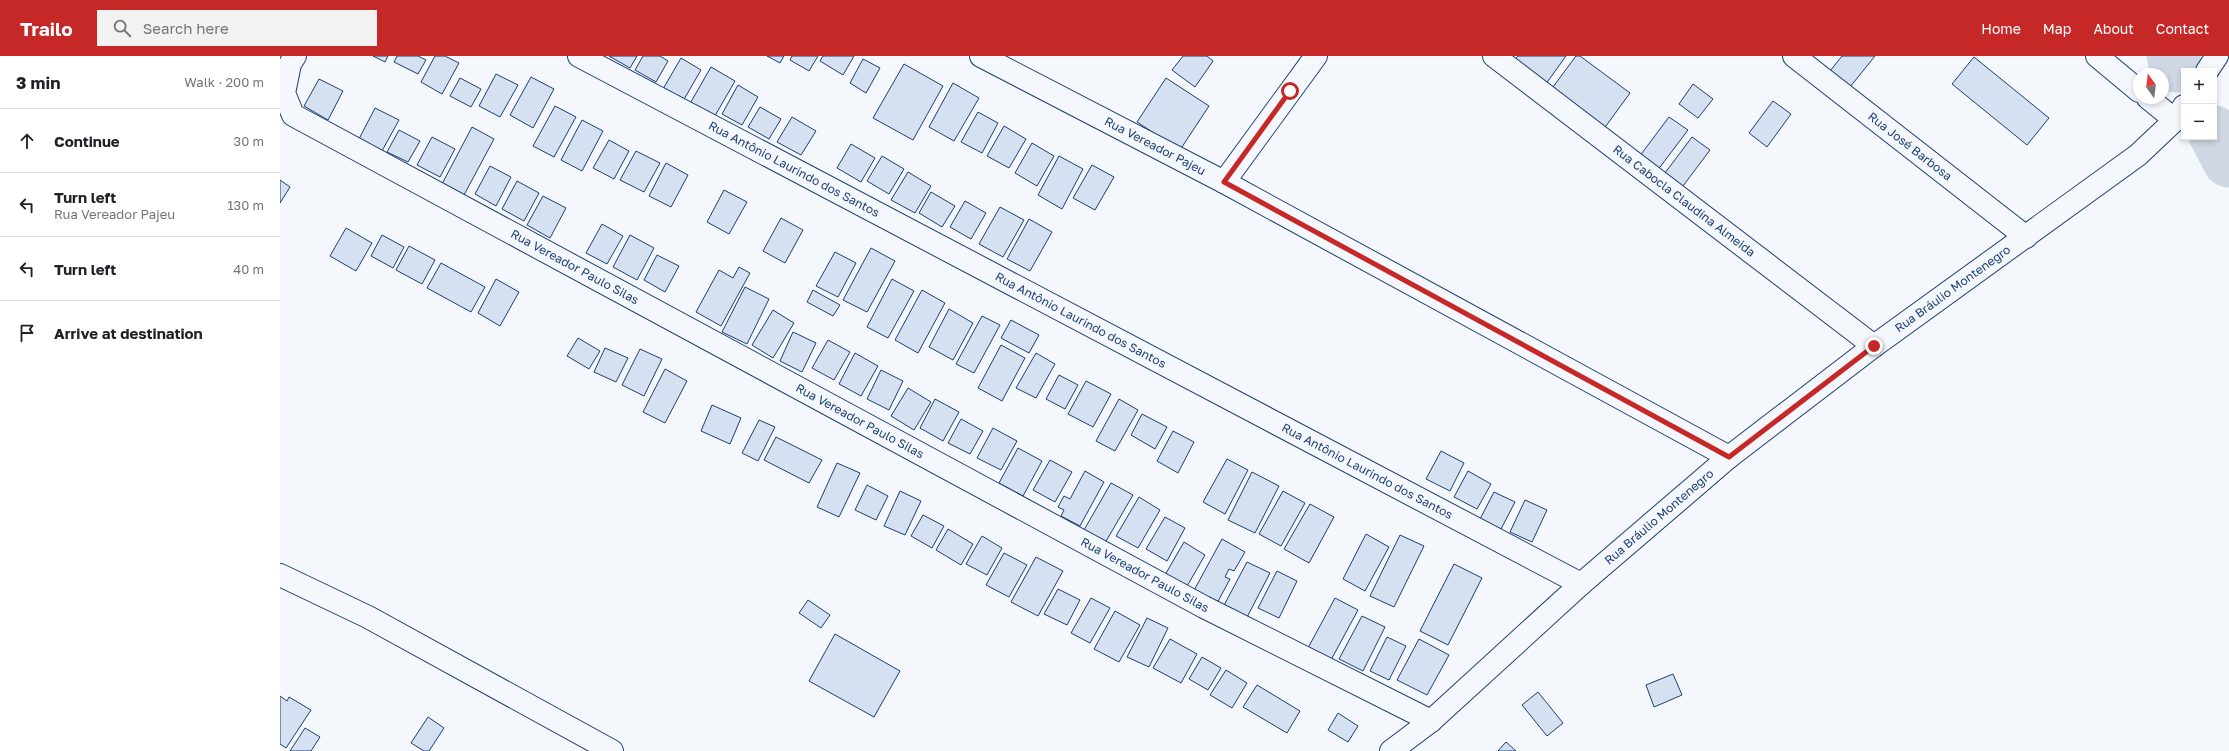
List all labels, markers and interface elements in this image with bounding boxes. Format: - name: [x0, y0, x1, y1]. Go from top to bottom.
- search box: [97, 10, 377, 46]
- text: Trailo: [20, 17, 73, 40]
- icon: search: [111, 17, 133, 39]
- text: Search here: [143, 19, 229, 37]
- text: Home: [1981, 20, 2021, 37]
- text: Map: [2043, 20, 2071, 37]
- text: About: [2093, 20, 2134, 37]
- text: Contact: [2156, 20, 2209, 37]
- north arrow: [2133, 68, 2169, 104]
- map controls: [2181, 68, 2217, 140]
- button: +: [2181, 68, 2217, 104]
- text: 3 min: [16, 72, 60, 93]
- text: Walk · 200 m: [184, 74, 264, 90]
- route start: [1281, 82, 1299, 100]
- button: −: [2181, 104, 2217, 140]
- street label: Rua José Barbosa: [1865, 109, 1955, 183]
- street label: Rua Vereador Pajeu: [1102, 113, 1208, 178]
- street label: Rua Antônio Laurindo dos Santos: [706, 118, 882, 220]
- icon: ahead: [16, 130, 38, 152]
- text: Continue: [54, 132, 120, 150]
- text: 30 m: [234, 133, 264, 149]
- street label: Rua Cabocla Claudina Almeida: [1610, 141, 1758, 260]
- text: Turn left: [54, 188, 116, 206]
- icon: left: [16, 194, 38, 216]
- text: 130 m: [227, 197, 264, 213]
- text: Rua Vereador Pajeu: [54, 206, 175, 222]
- street label: Rua Vereador Paulo Silas: [508, 226, 642, 307]
- street label: Rua Bráulio Montenegro: [1892, 242, 2013, 335]
- icon: left: [16, 258, 38, 280]
- text: Turn left: [54, 260, 116, 278]
- text: 40 m: [233, 261, 264, 277]
- street label: Rua Antônio Laurindo dos Santos: [993, 269, 1169, 371]
- icon: arrive: [16, 322, 38, 344]
- text: Arrive at destination: [54, 324, 203, 342]
- route end: [1865, 337, 1883, 355]
- street label: Rua Vereador Paulo Silas: [793, 380, 927, 461]
- street label: Rua Antônio Laurindo dos Santos: [1279, 420, 1456, 522]
- street label: Rua Bráulio Montenegro: [1601, 466, 1716, 568]
- street label: Rua Vereador Paulo Silas: [1078, 534, 1212, 615]

